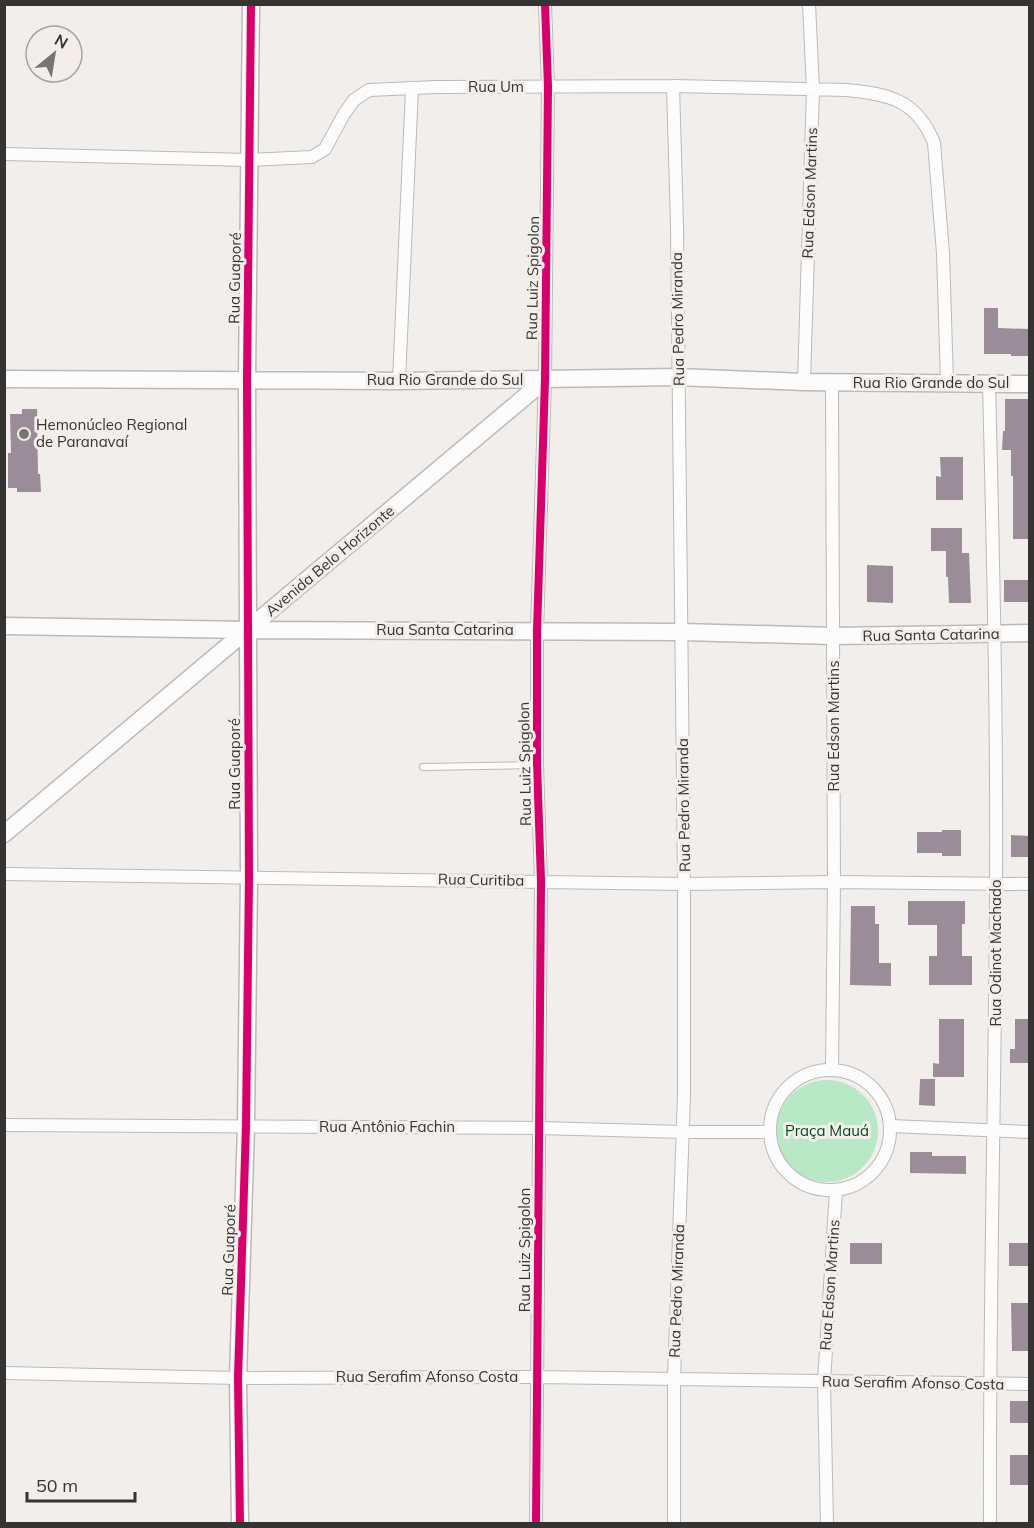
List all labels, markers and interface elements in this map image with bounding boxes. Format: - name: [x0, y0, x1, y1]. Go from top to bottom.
- north arrow: [24, 24, 84, 84]
- text: N: [51, 29, 72, 53]
- street label: Rua Um: [468, 77, 524, 96]
- street label: Rua Edson Martins: [798, 127, 821, 259]
- street label: Rua Luiz Spigolon: [522, 216, 543, 340]
- street label: Rua Guaporé: [224, 232, 245, 324]
- street label: Rua Pedro Miranda: [667, 252, 688, 386]
- street label: Rua Rio Grande do Sul: [367, 370, 523, 389]
- street label: Rua Rio Grande do Sul: [853, 373, 1009, 392]
- place label: Hemonúcleo Regional de Paranavaí: [36, 415, 187, 451]
- marker: Hemonúcleo Regional de Paranavaí: [17, 427, 31, 441]
- street label: Avenida Belo Horizonte: [261, 501, 398, 620]
- street label: Rua Santa Catarina: [376, 620, 514, 639]
- street label: Rua Santa Catarina: [862, 624, 1000, 645]
- street label: Rua Edson Martins: [824, 660, 843, 792]
- street label: Rua Luiz Spigolon: [514, 702, 535, 826]
- street label: Rua Guaporé: [225, 718, 244, 810]
- street label: Rua Pedro Miranda: [673, 738, 694, 872]
- street label: Rua Curitiba: [438, 869, 524, 890]
- street label: Rua Odinot Machado: [986, 879, 1005, 1027]
- street label: Rua Antônio Fachin: [319, 1117, 455, 1136]
- park label: Praça Mauá: [785, 1121, 869, 1140]
- street label: Rua Luiz Spigolon: [515, 1188, 534, 1312]
- street label: Rua Guaporé: [217, 1204, 240, 1296]
- street label: Rua Edson Martins: [815, 1219, 844, 1351]
- street label: Rua Pedro Miranda: [665, 1224, 688, 1358]
- street label: Rua Serafim Afonso Costa: [336, 1367, 518, 1386]
- street label: Rua Serafim Afonso Costa: [822, 1371, 1004, 1394]
- scale bar: [27, 1465, 135, 1503]
- text: 50 m: [36, 1474, 78, 1497]

